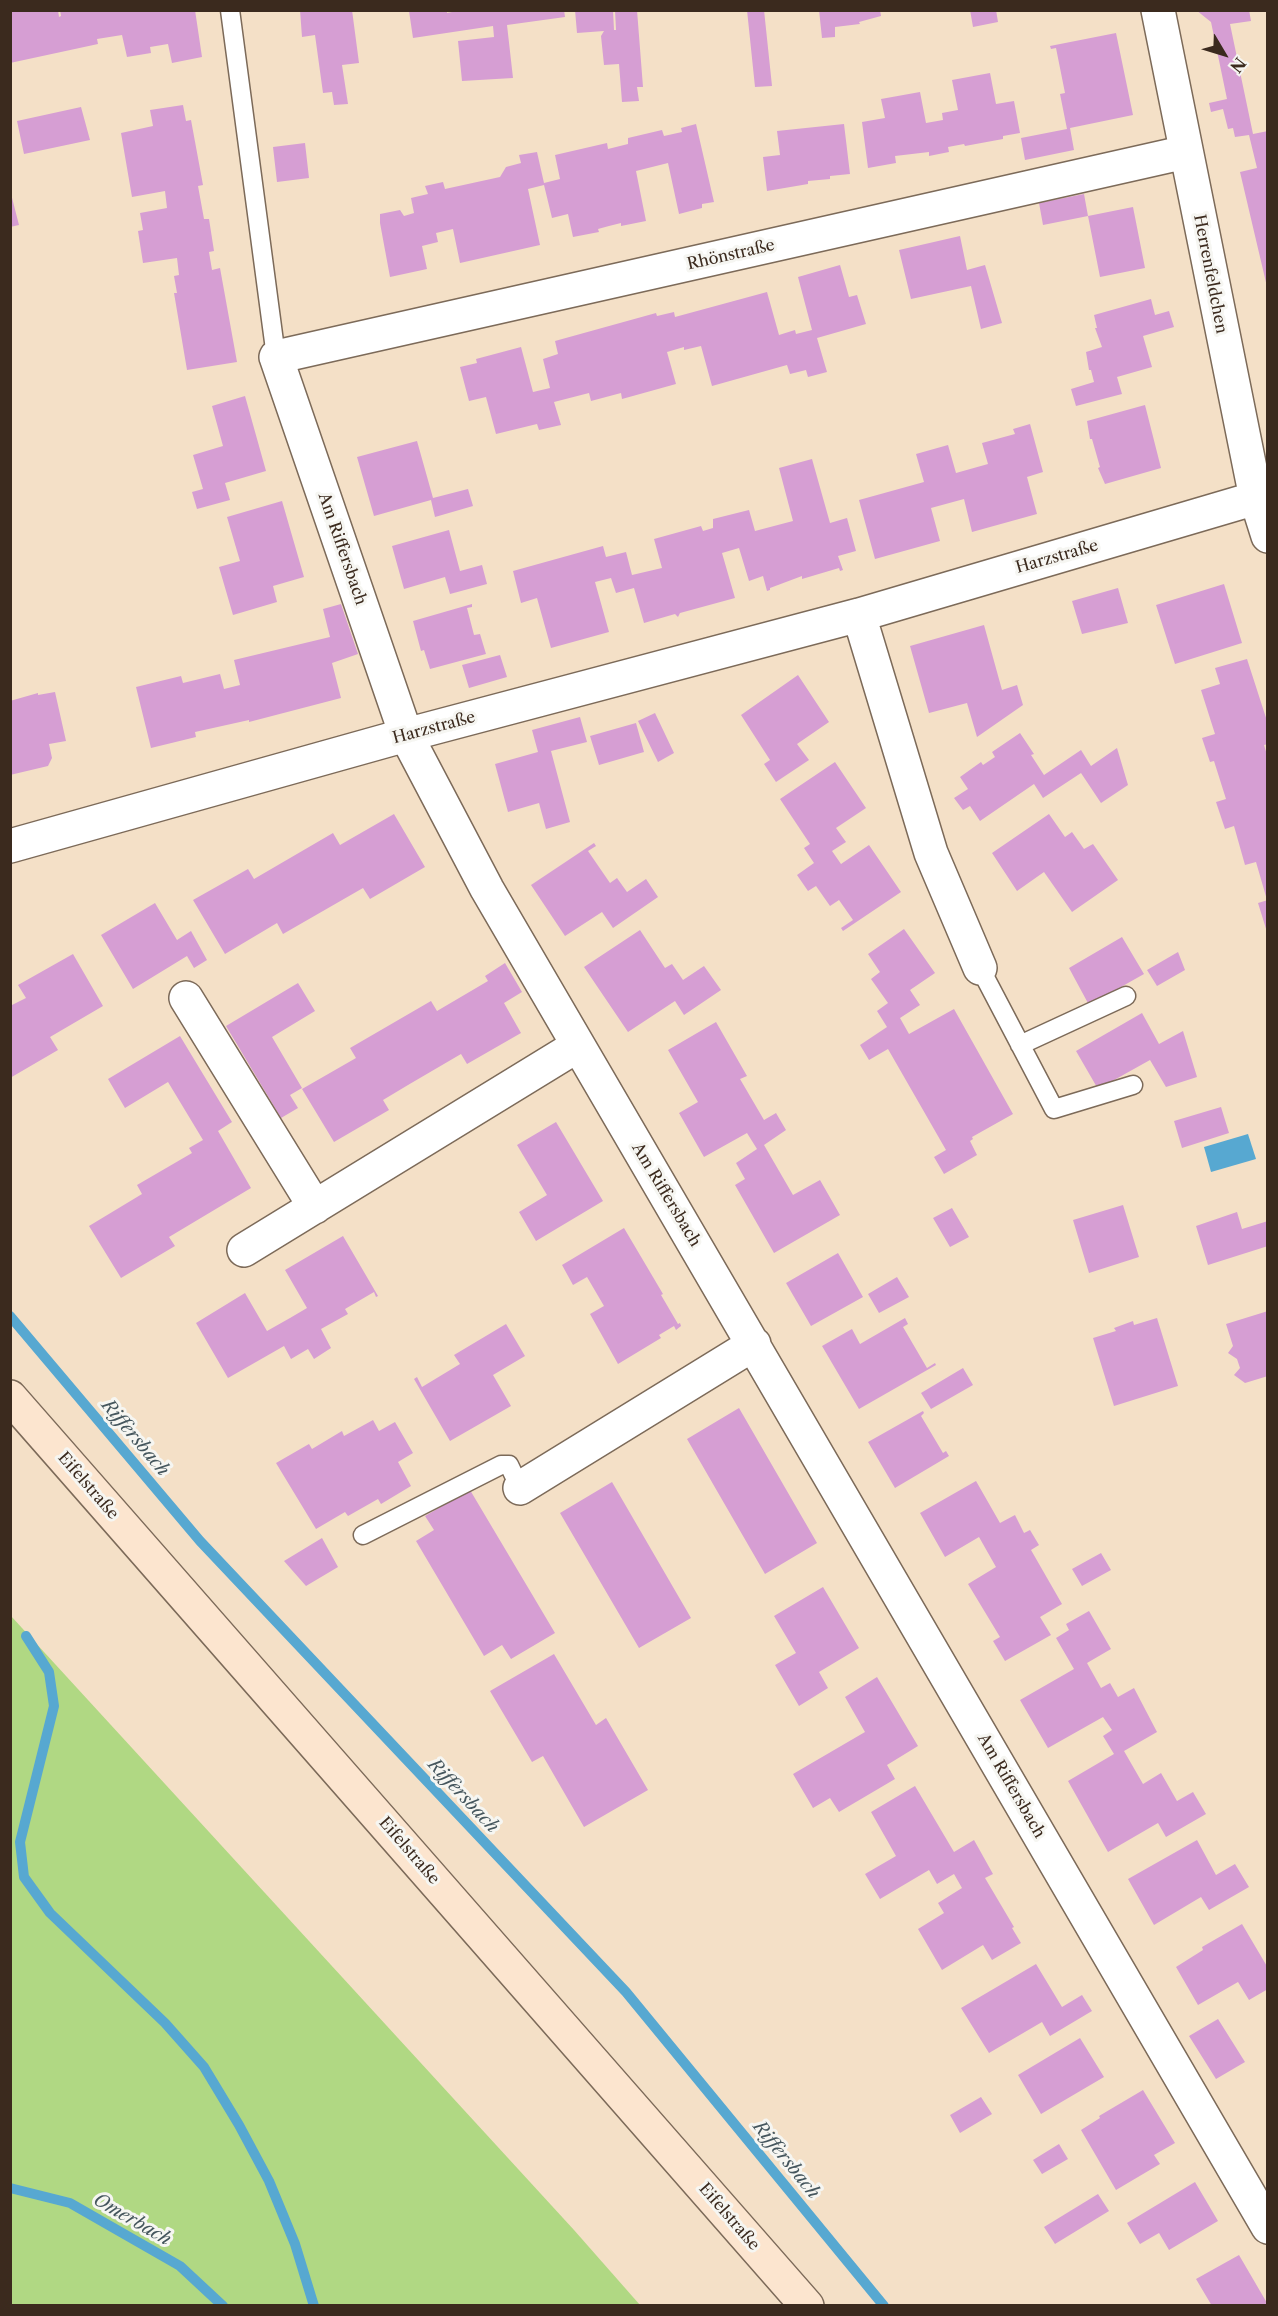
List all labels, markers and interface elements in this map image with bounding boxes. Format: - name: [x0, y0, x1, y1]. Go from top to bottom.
- north arrow: [1194, 24, 1254, 84]
- text: N: [1226, 53, 1250, 77]
- street label: Herrenfeldchen: [1189, 213, 1231, 335]
- street label: Rhönstraße: [685, 236, 777, 274]
- street label: Am Riffersbach: [314, 490, 370, 608]
- street label: Harzstraße: [1014, 536, 1100, 578]
- street label: Harzstraße: [391, 708, 477, 748]
- street label: Am Riffersbach: [627, 1140, 705, 1250]
- water label: Riffersbach: [97, 1395, 173, 1481]
- street label: Eifelstraße: [54, 1448, 122, 1524]
- street label: Am Riffersbach: [973, 1730, 1049, 1842]
- water label: Riffersbach: [423, 1754, 503, 1838]
- street label: Eifelstraße: [375, 1813, 443, 1889]
- water label: Riffersbach: [748, 2117, 824, 2203]
- street label: Eifelstraße: [695, 2179, 763, 2255]
- water label: Omerbach: [89, 2189, 175, 2251]

